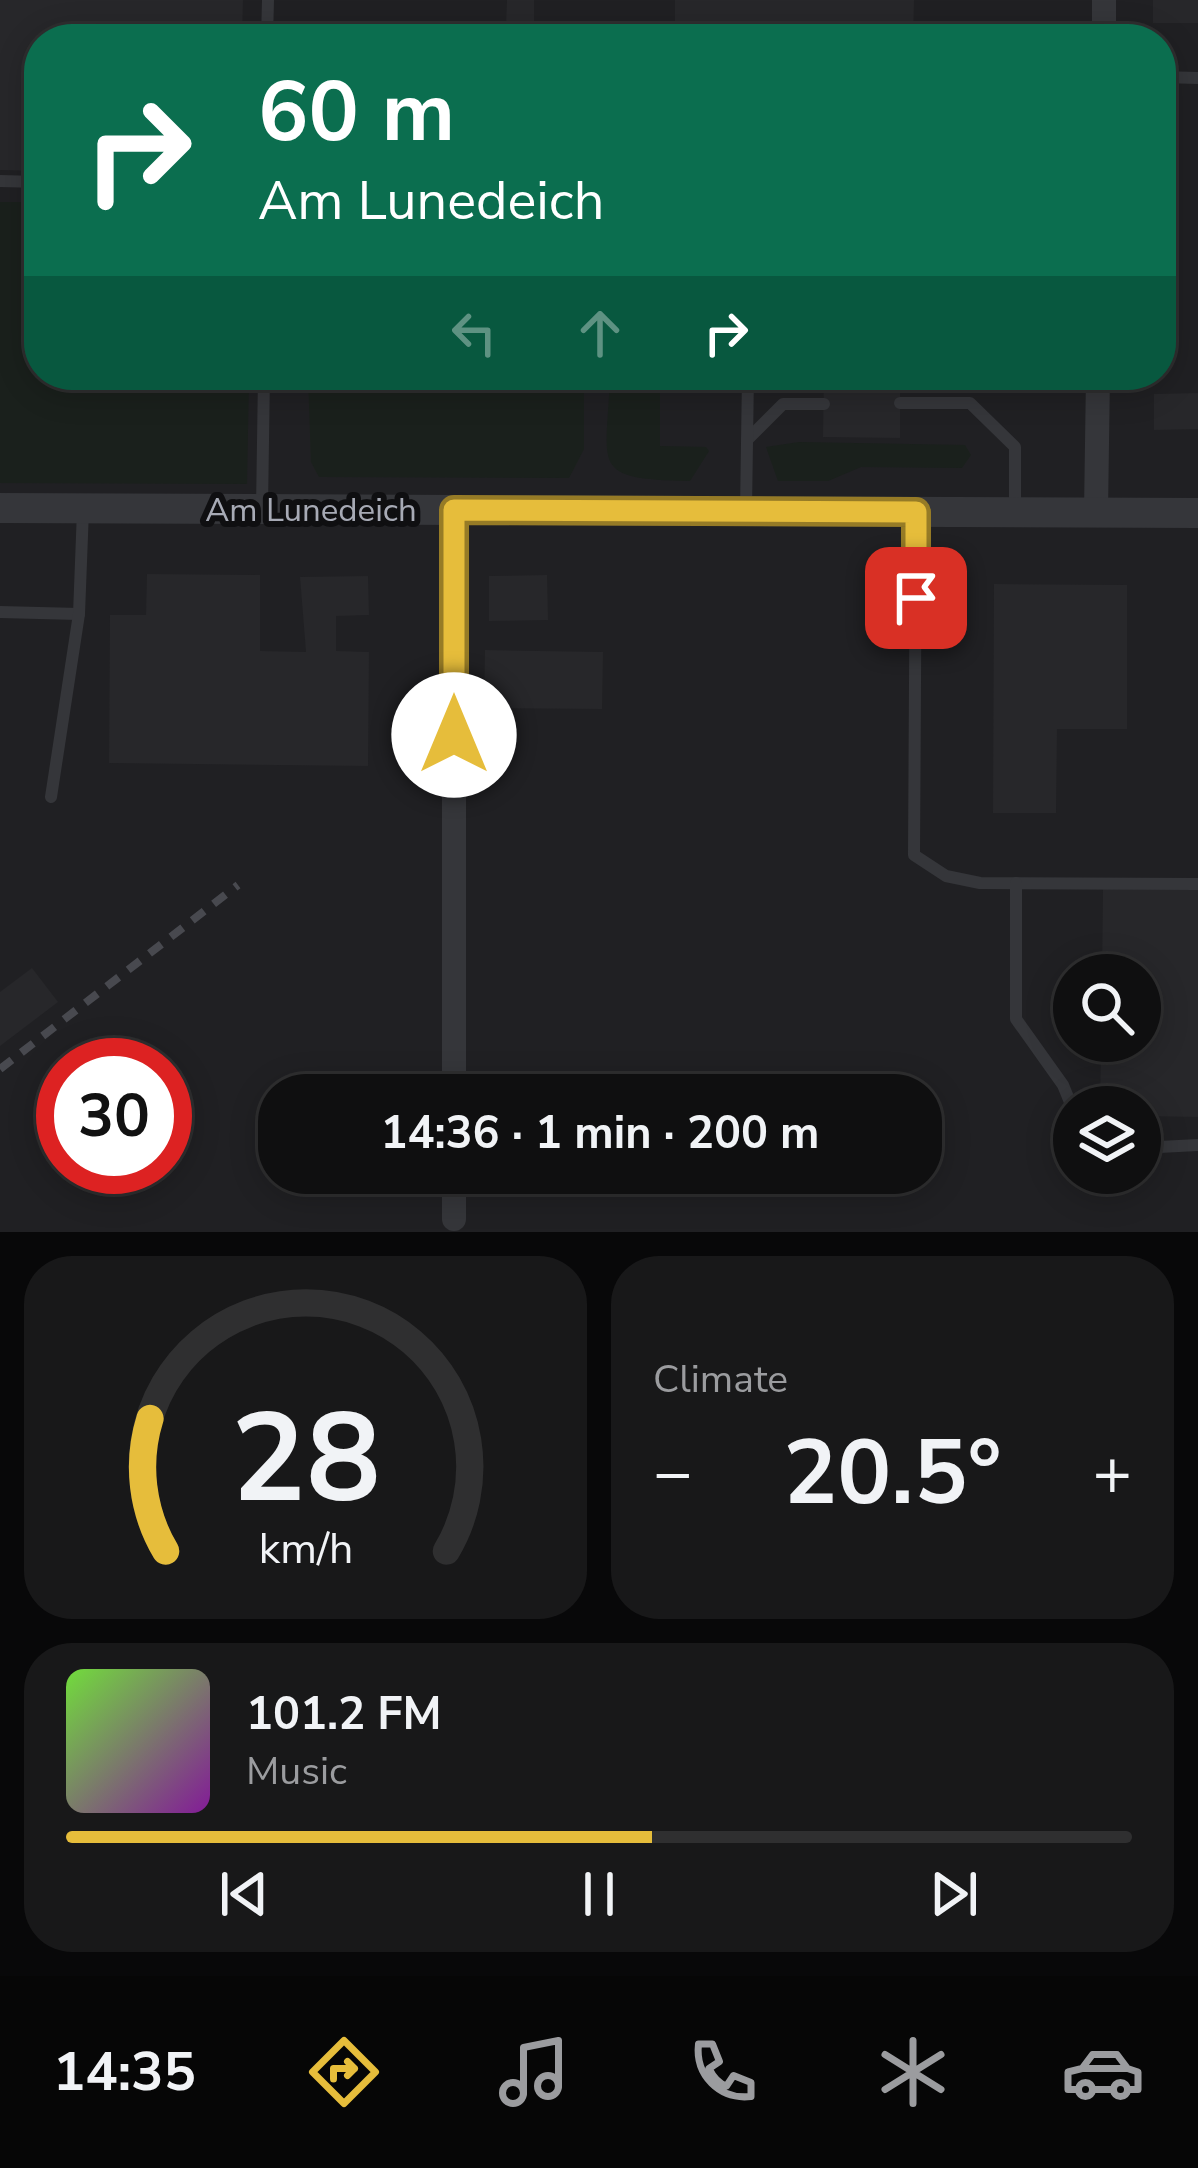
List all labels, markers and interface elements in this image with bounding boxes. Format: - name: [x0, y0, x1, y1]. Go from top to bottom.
- text: 60 m: [258, 55, 455, 170]
- icon: right: [60, 72, 216, 228]
- text: Am Lunedeich: [258, 164, 604, 238]
- icon: left: [441, 300, 507, 366]
- icon: ahead: [567, 300, 633, 366]
- icon: right: [693, 300, 759, 366]
- street label: Am Lunedeich: [205, 488, 417, 533]
- pin: [865, 547, 967, 649]
- icon: arrive: [883, 565, 949, 631]
- position arrow: [391, 672, 517, 798]
- map controls: [1053, 954, 1161, 1194]
- button: search: [1053, 954, 1161, 1062]
- speed limit sign: 30: [36, 1038, 192, 1194]
- button: layers: [1053, 1086, 1161, 1194]
- text: 14:36 · 1 min · 200 m: [380, 1103, 820, 1164]
- text: Climate: [653, 1353, 788, 1406]
- text: 28: [231, 1374, 380, 1544]
- text: 20.5°: [783, 1412, 1002, 1535]
- text: −: [653, 1428, 693, 1518]
- text: +: [1092, 1428, 1132, 1518]
- text: km/h: [258, 1519, 353, 1577]
- text: 101.2 FM: [246, 1684, 442, 1745]
- text: Music: [246, 1745, 347, 1798]
- icon: previous: [211, 1861, 277, 1927]
- icon: pause: [566, 1861, 632, 1927]
- icon: next: [921, 1861, 987, 1927]
- icon: directions: [302, 2030, 386, 2114]
- icon: music: [492, 2030, 576, 2114]
- icon: phone: [681, 2030, 765, 2114]
- icon: climate: [871, 2030, 955, 2114]
- icon: car: [1061, 2030, 1145, 2114]
- text: 14:35: [53, 2035, 196, 2109]

